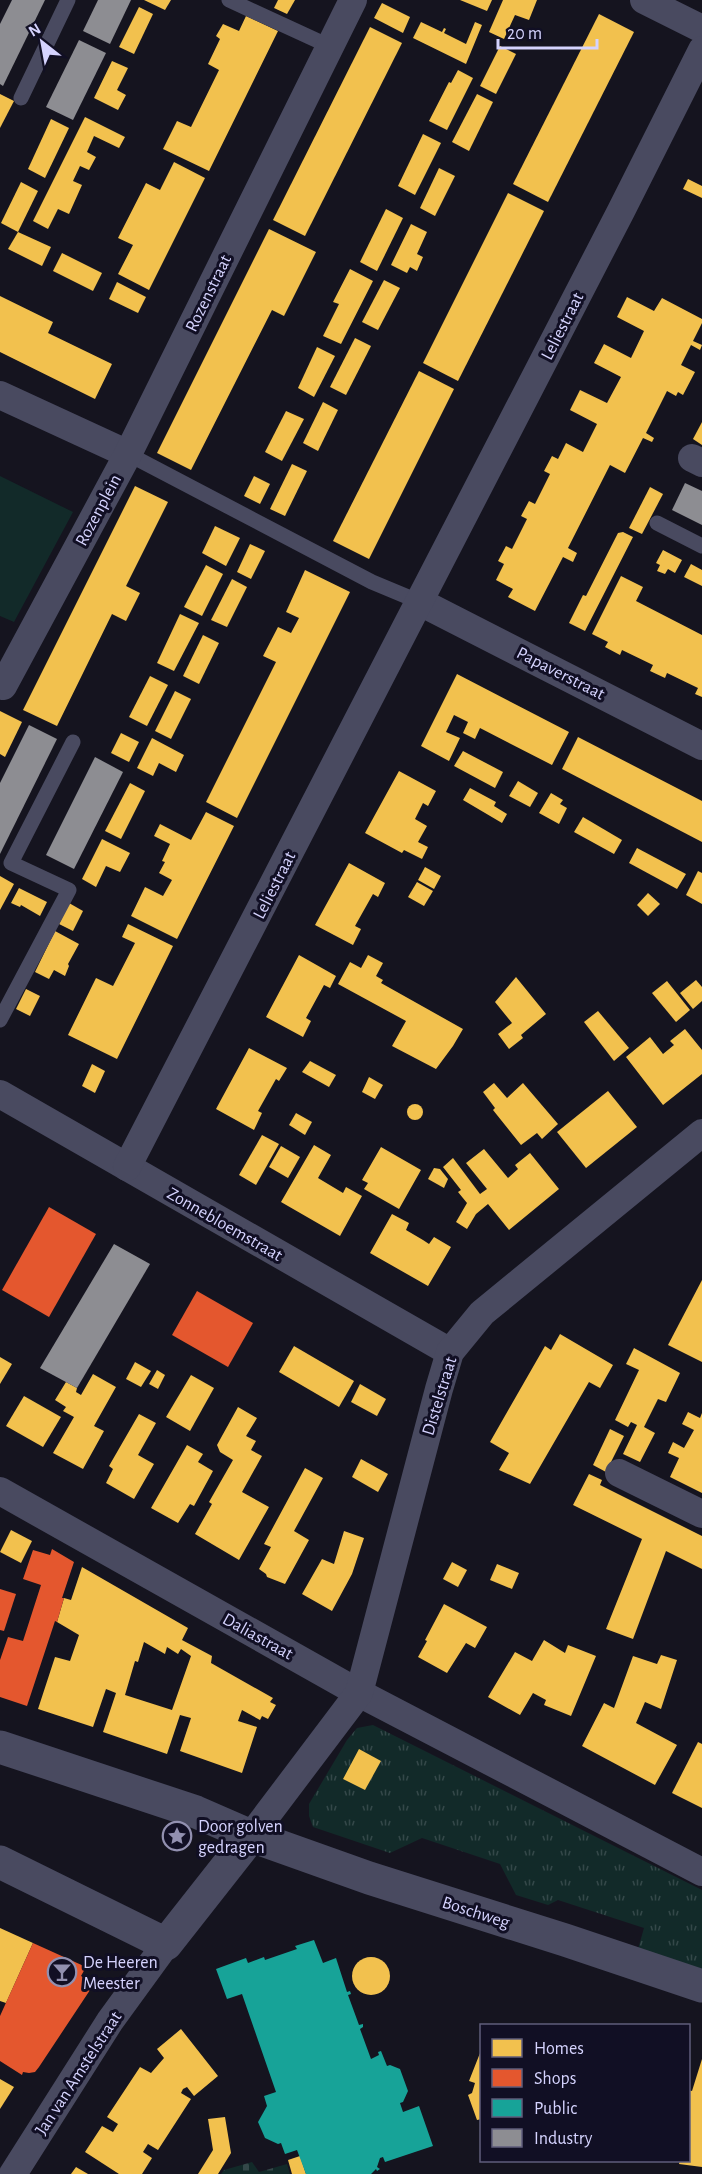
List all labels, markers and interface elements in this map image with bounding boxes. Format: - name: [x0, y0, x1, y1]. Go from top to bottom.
- north arrow: [12, 12, 72, 72]
- scale bar: [498, 12, 597, 50]
- text: N: [26, 20, 44, 40]
- text: 20 m: [507, 25, 542, 43]
- street label: Rozenstraat: [183, 252, 235, 335]
- street label: Leliestraat: [538, 290, 588, 363]
- street label: Rozenplein: [73, 472, 125, 549]
- street label: Papaverstraat: [514, 644, 608, 704]
- street label: Leliestraat: [250, 849, 300, 922]
- street label: Zonnebloemstraat: [164, 1185, 286, 1265]
- street label: Distelstraat: [419, 1355, 461, 1438]
- street label: Daliastraat: [219, 1610, 296, 1664]
- place label: Door golven gedragen: [198, 1818, 283, 1857]
- place icon: Door golven gedragen: [161, 1820, 193, 1852]
- street label: Boschweg: [440, 1894, 512, 1932]
- place label: De Heeren Meester: [83, 1954, 158, 1993]
- bar icon: De Heeren Meester: [46, 1956, 78, 1988]
- street label: Jan van Amstelstraat: [32, 2008, 126, 2139]
- legend: [480, 2024, 690, 2162]
- text: Homes: [534, 2040, 584, 2058]
- text: Shops: [534, 2070, 576, 2088]
- text: Public: [534, 2100, 577, 2118]
- text: Industry: [534, 2130, 593, 2148]

